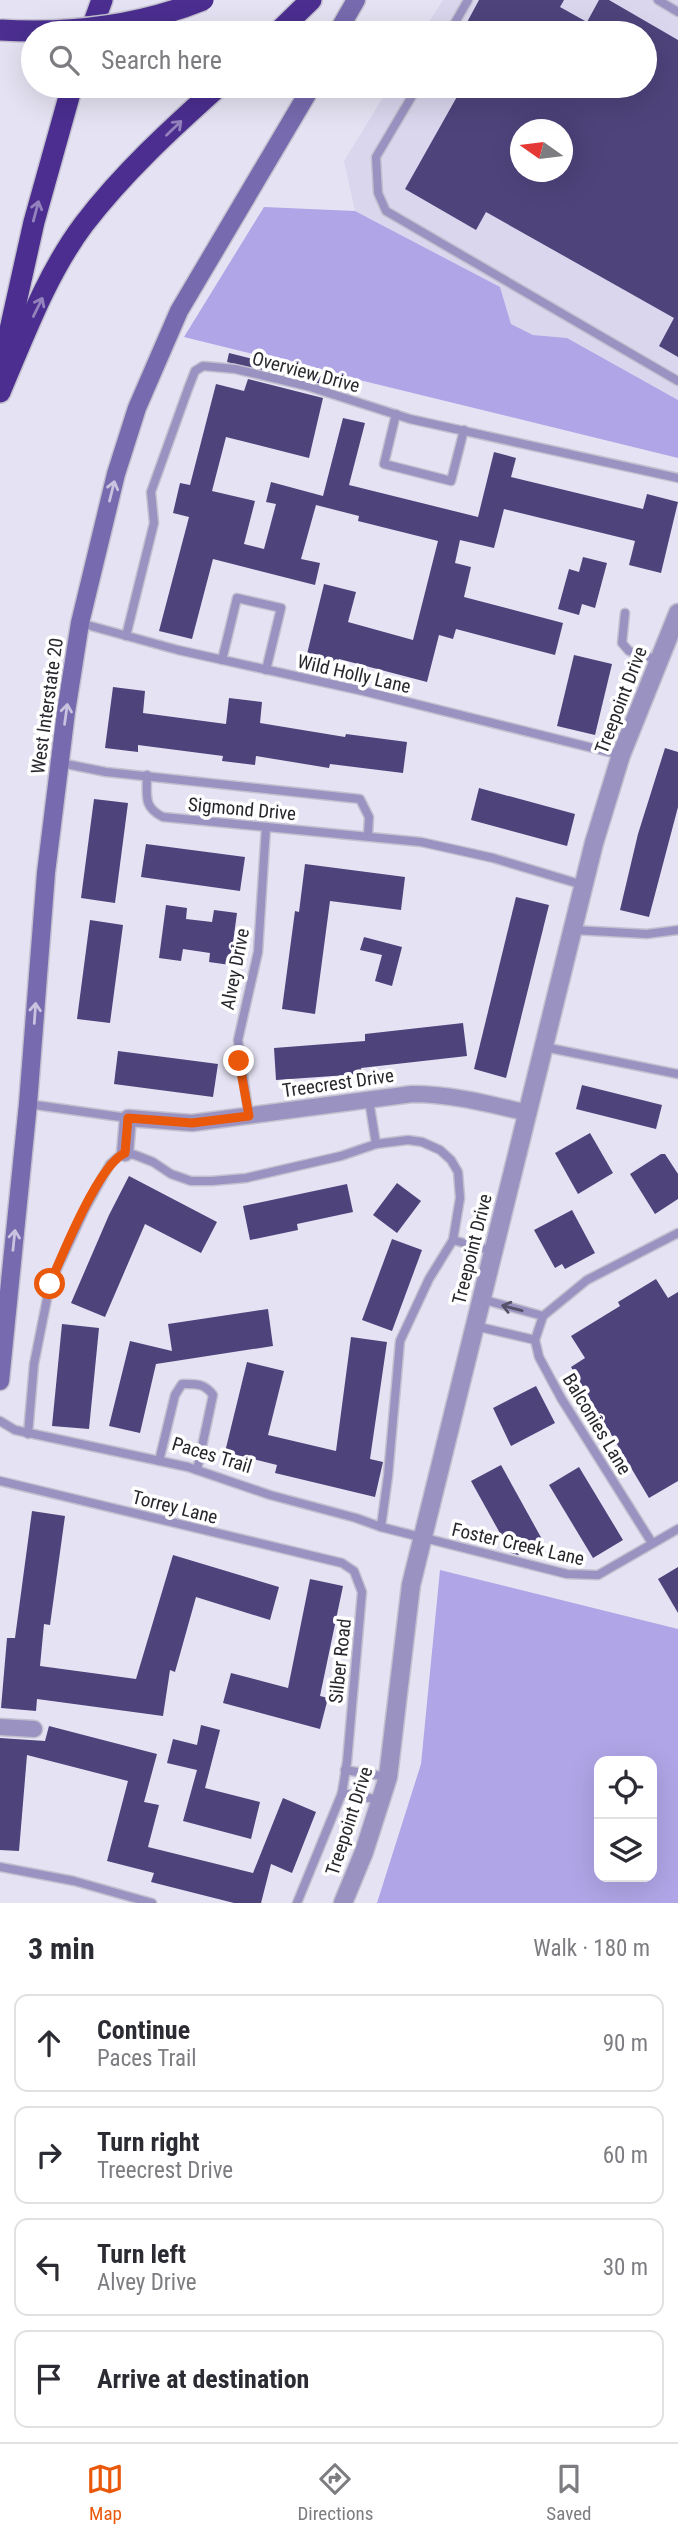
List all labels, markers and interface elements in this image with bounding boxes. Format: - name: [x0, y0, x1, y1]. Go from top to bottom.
- search box: [21, 21, 657, 98]
- icon: search: [45, 41, 83, 79]
- text: Search here: [101, 45, 222, 75]
- one-way arrow: [165, 119, 182, 136]
- north arrow: [510, 119, 573, 182]
- one-way arrow: [31, 201, 44, 223]
- one-way arrow: [31, 297, 45, 318]
- street label: Overview Drive: [250, 347, 362, 397]
- one-way arrow: [106, 481, 119, 503]
- street label: West Interstate 20: [26, 637, 68, 775]
- street label: Treepoint Drive: [590, 643, 652, 757]
- street label: Wild Holly Lane: [295, 650, 413, 698]
- one-way arrow: [59, 703, 72, 726]
- street label: Sigmond Drive: [187, 793, 297, 825]
- street label: Alvey Drive: [216, 926, 254, 1012]
- one-way arrow: [29, 1002, 42, 1025]
- route end: [223, 1045, 254, 1076]
- street label: Treecrest Drive: [281, 1064, 395, 1102]
- street label: Treepoint Drive: [447, 1191, 497, 1307]
- one-way arrow: [8, 1229, 21, 1252]
- route start: [34, 1268, 65, 1299]
- one-way arrow: [501, 1300, 523, 1313]
- street label: Balconies Lane: [558, 1369, 636, 1479]
- street label: Paces Trail: [169, 1432, 255, 1478]
- street label: Torrey Lane: [130, 1485, 220, 1529]
- street label: Foster Creek Lane: [450, 1518, 587, 1570]
- street label: Silber Road: [324, 1617, 356, 1705]
- map controls: [594, 1756, 657, 1882]
- button: locate: [594, 1756, 657, 1819]
- street label: Treepoint Drive: [321, 1764, 377, 1878]
- button: layers: [594, 1819, 657, 1882]
- text: 3 min: [28, 1931, 95, 1966]
- text: Walk · 180 m: [533, 1935, 650, 1962]
- text: Continue: [97, 2015, 190, 2045]
- icon: ahead: [30, 2024, 68, 2062]
- text: 90 m: [603, 2030, 648, 2057]
- text: Paces Trail: [97, 2045, 197, 2072]
- text: Turn right: [97, 2127, 199, 2157]
- icon: right: [30, 2136, 68, 2174]
- text: 60 m: [603, 2142, 648, 2169]
- text: Treecrest Drive: [97, 2157, 233, 2184]
- text: Turn left: [97, 2239, 186, 2269]
- icon: left: [30, 2248, 68, 2286]
- text: 30 m: [603, 2254, 648, 2281]
- text: Alvey Drive: [97, 2269, 197, 2296]
- icon: arrive: [30, 2360, 68, 2398]
- text: Arrive at destination: [97, 2364, 309, 2394]
- tab: Map: [86, 2460, 124, 2525]
- tab: Directions: [297, 2460, 373, 2525]
- tab: Saved: [546, 2460, 592, 2525]

